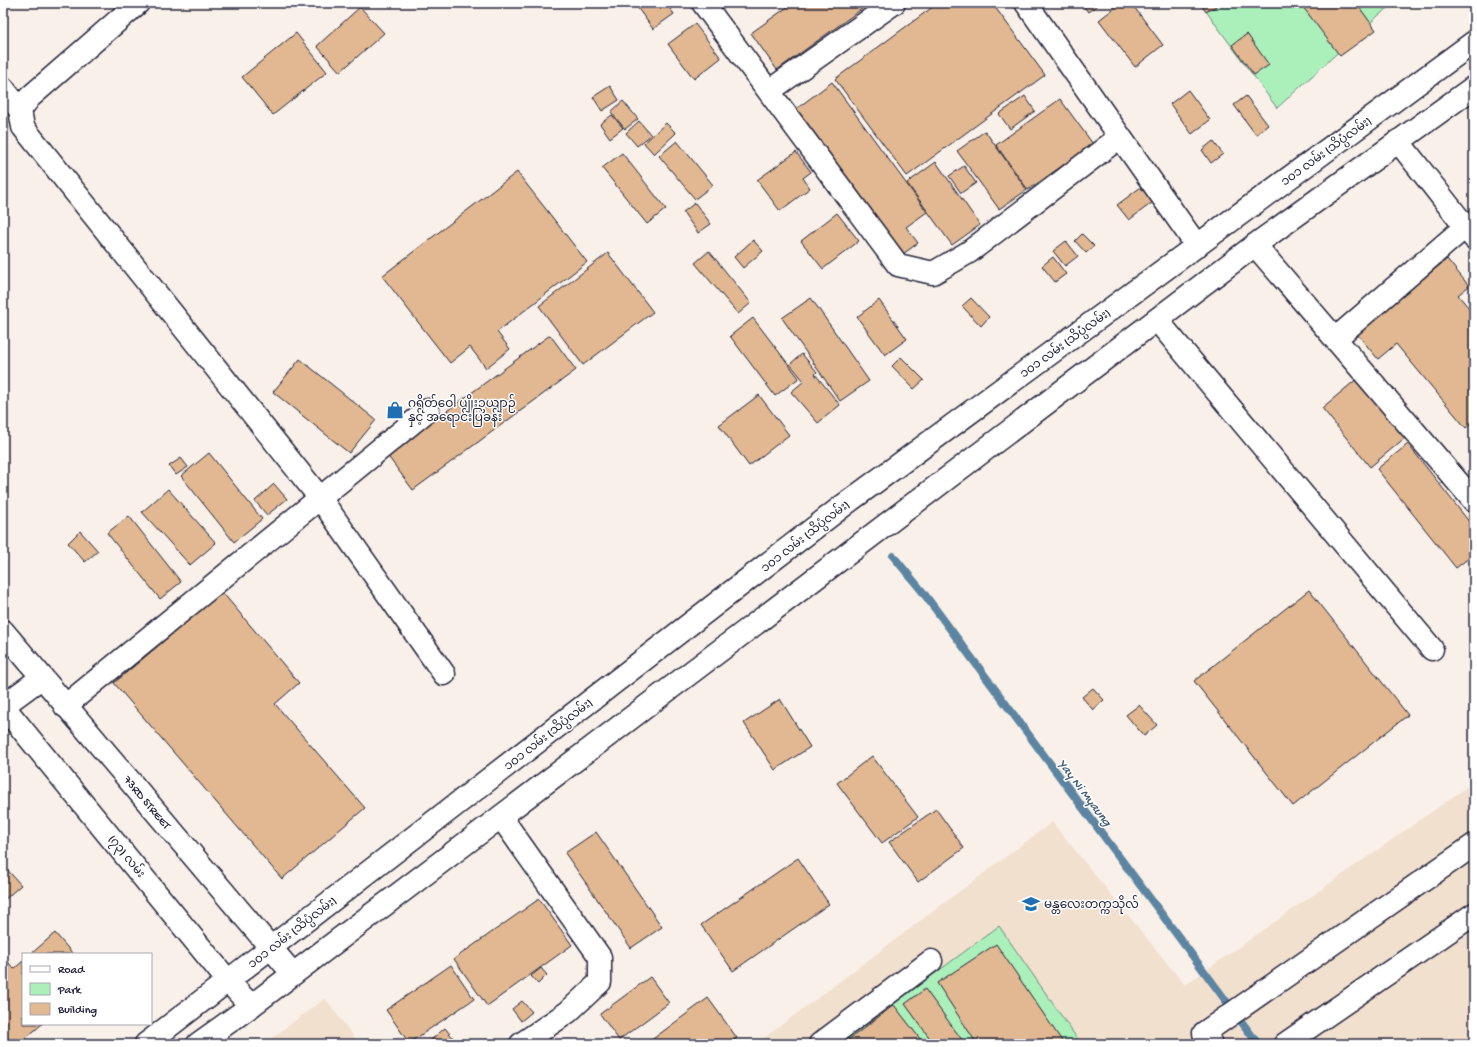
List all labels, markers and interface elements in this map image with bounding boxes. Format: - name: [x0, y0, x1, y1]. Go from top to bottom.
- street label: ၁၀၁ လမ်း (သိပ္ပံလမ်း): [1277, 112, 1376, 191]
- street label: ၁၀၁ လမ်း (သိပ္ပံလမ်း): [1016, 304, 1115, 383]
- place label: ဂရိတ်ဝေါ ပျိုးဥယျာဉ် နှင့် အရောင်းပြခန်း: [408, 394, 516, 427]
- shop icon: ဂရိတ်ဝေါ ပျိုးဥယျာဉ် နှင့် အရောင်းပြခန်း: [385, 400, 405, 420]
- street label: ၁၀၁ လမ်း (သိပ္ပံလမ်း): [757, 496, 854, 577]
- street label: ၁၀၁ လမ်း (သိပ္ပံလမ်း): [500, 694, 597, 775]
- water label: Yay Ni Myaung: [1054, 757, 1115, 831]
- street label: 73RD STREET: [119, 773, 173, 834]
- street label: (၇၃) လမ်း: [103, 831, 150, 882]
- street label: ၁၀၁ လမ်း (သိပ္ပံလမ်း): [244, 892, 341, 973]
- school or university icon: မန္တလေးတက္ကသိုလ်: [1021, 894, 1041, 914]
- place label: မန္တလေးတက္ကသိုလ်: [1044, 895, 1139, 914]
- legend: [22, 953, 152, 1025]
- text: Road: [58, 964, 85, 978]
- text: Park: [57, 984, 83, 998]
- text: Building: [57, 1004, 97, 1018]

